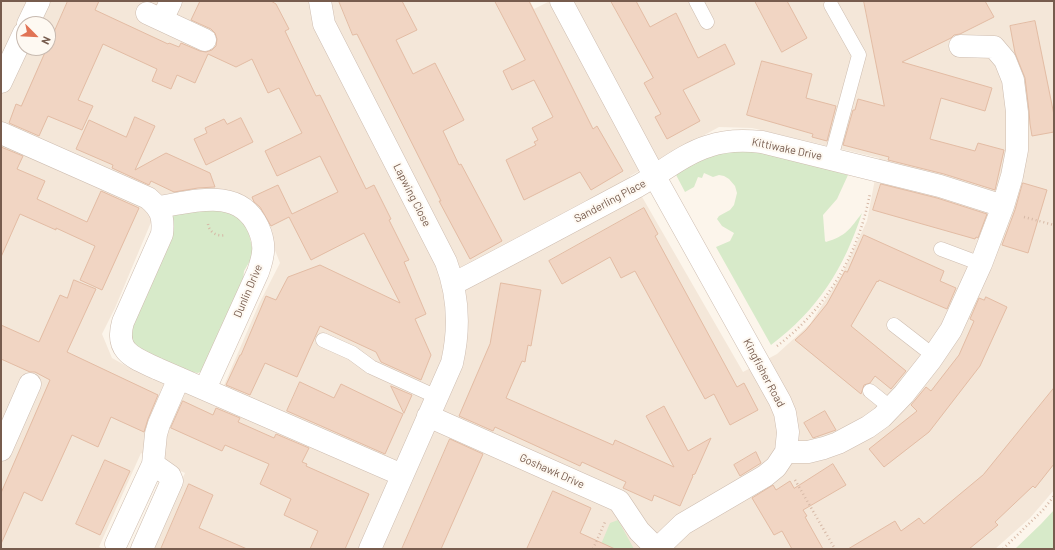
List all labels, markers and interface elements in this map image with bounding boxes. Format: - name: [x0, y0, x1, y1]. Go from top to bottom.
- north arrow: [16, 16, 56, 56]
- text: N: [39, 35, 54, 47]
- street label: Kittiwake Drive: [751, 135, 823, 163]
- street label: Lapwing Close: [390, 161, 434, 229]
- street label: Sanderling Place: [572, 177, 648, 225]
- street label: Dunlin Drive: [231, 262, 265, 320]
- street label: Kingfisher Road: [740, 337, 788, 409]
- street label: Goshawk Drive: [518, 451, 586, 491]

